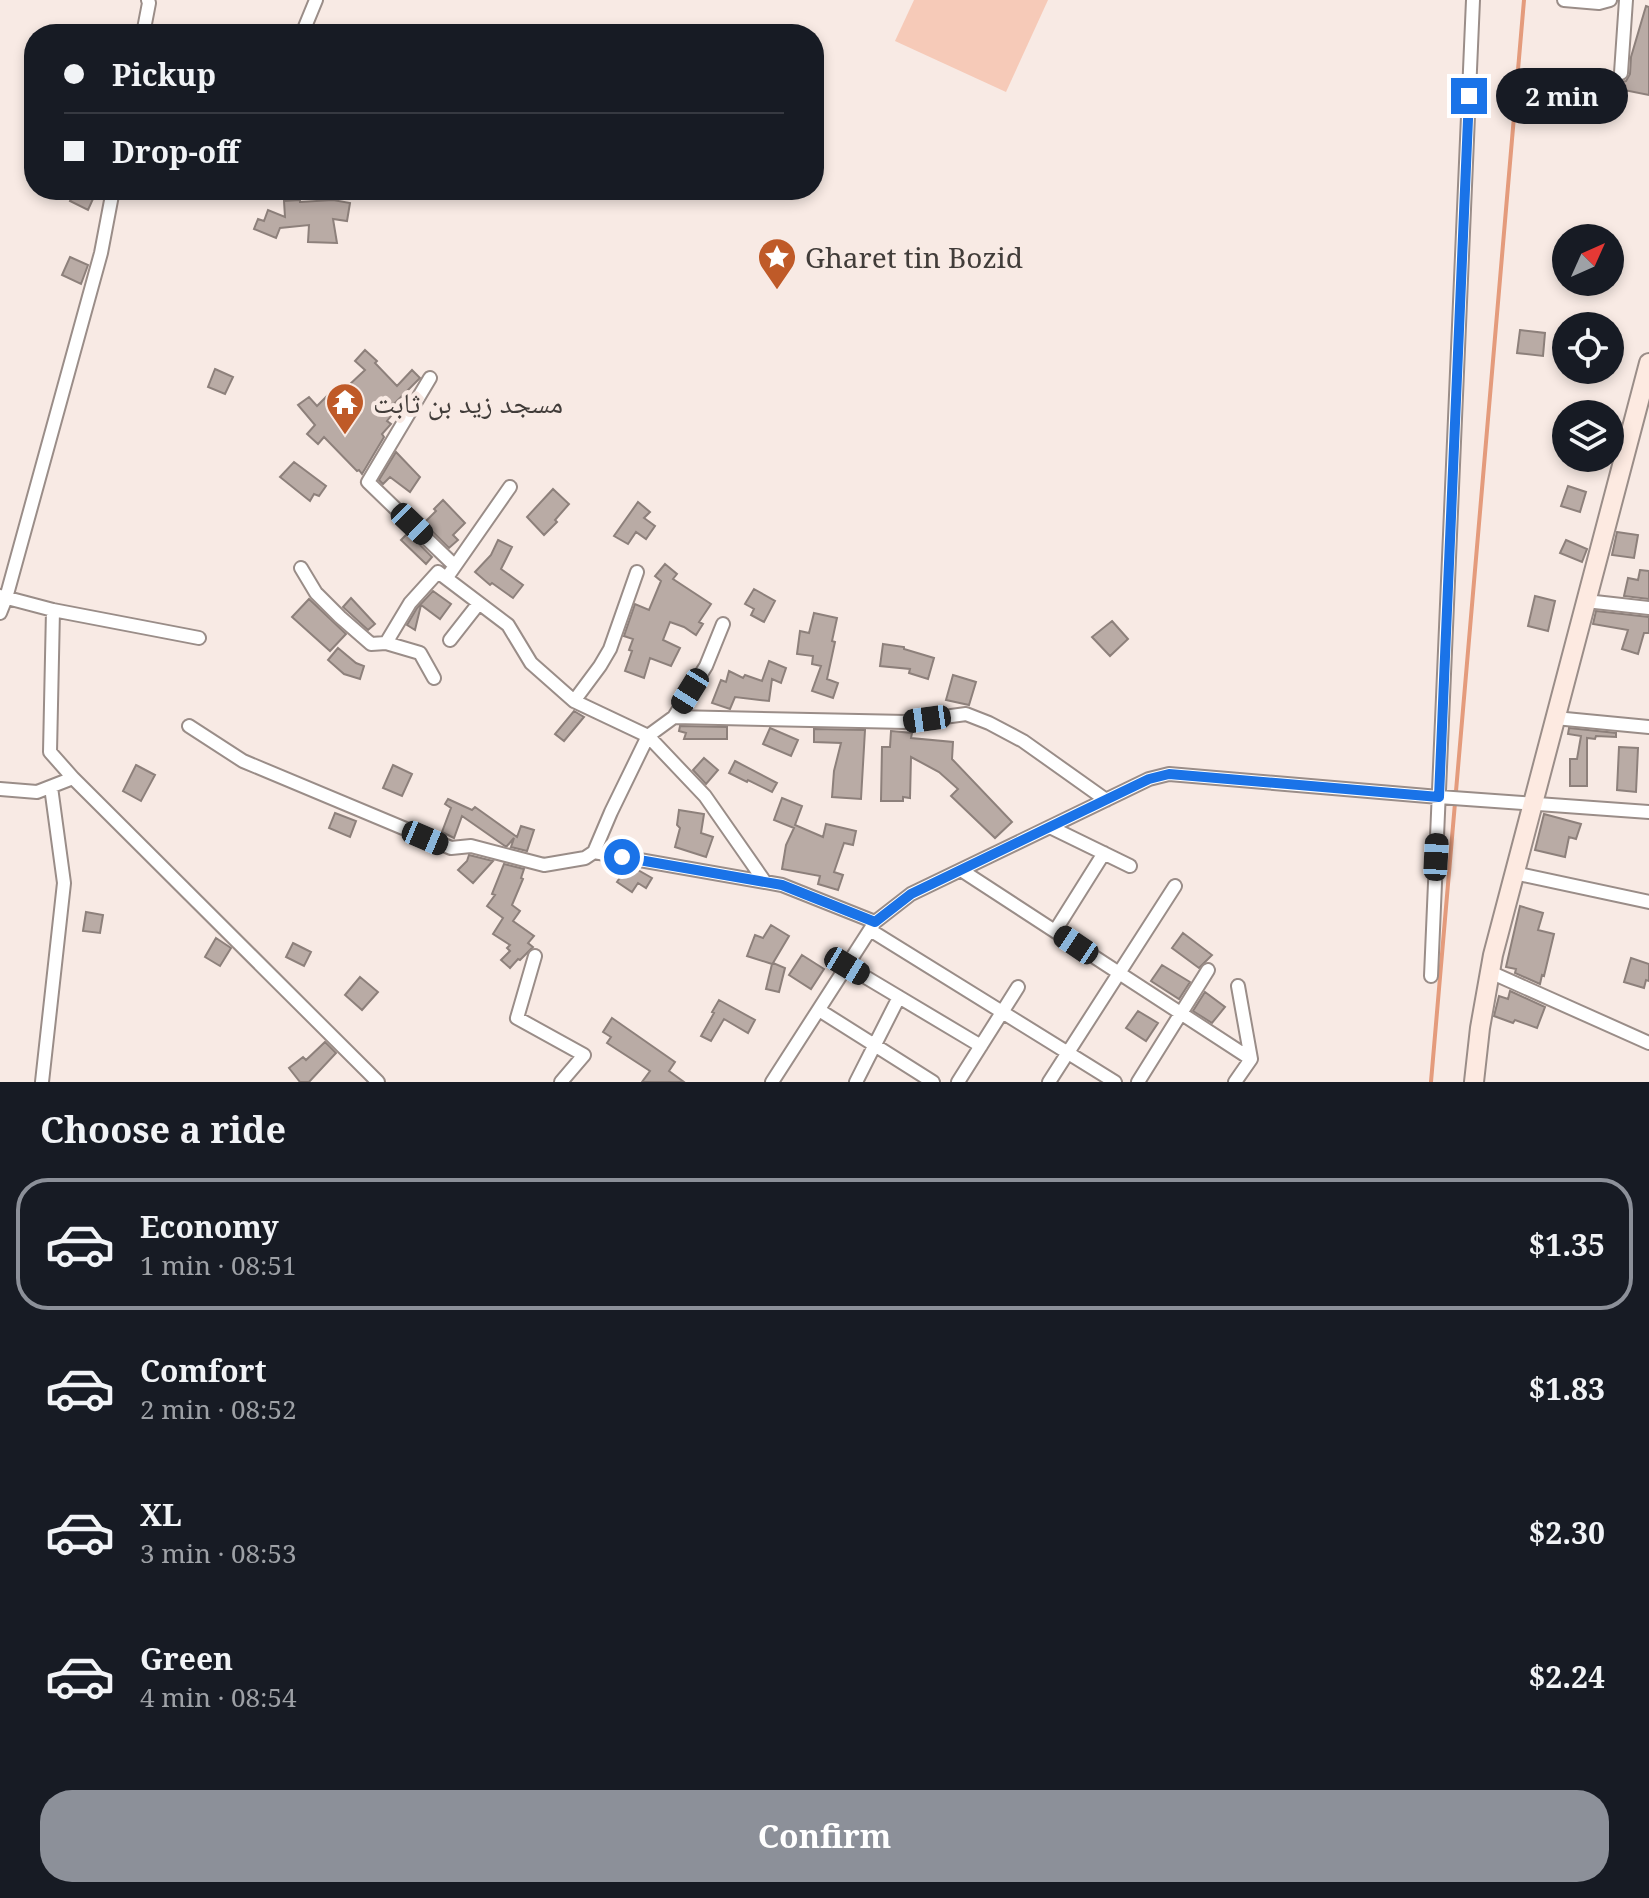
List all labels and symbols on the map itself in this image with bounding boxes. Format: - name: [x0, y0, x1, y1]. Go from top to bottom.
- callout: 2 min: [1497, 68, 1629, 124]
- route end: [1451, 78, 1487, 114]
- north arrow: [1552, 224, 1624, 296]
- place icon: Gharet tin Bozid: [756, 236, 798, 291]
- place label: Gharet tin Bozid: [805, 238, 1023, 276]
- temple icon: مسجد زيد بن ثابت: [324, 381, 366, 436]
- place label: مسجد زيد بن ثابت: [373, 383, 563, 421]
- car: [386, 499, 438, 549]
- car: [667, 664, 713, 718]
- car: [902, 704, 952, 734]
- car: [398, 818, 452, 858]
- car: [1423, 832, 1449, 882]
- route start: [604, 839, 640, 875]
- car: [1049, 922, 1103, 968]
- car: [820, 943, 874, 989]

